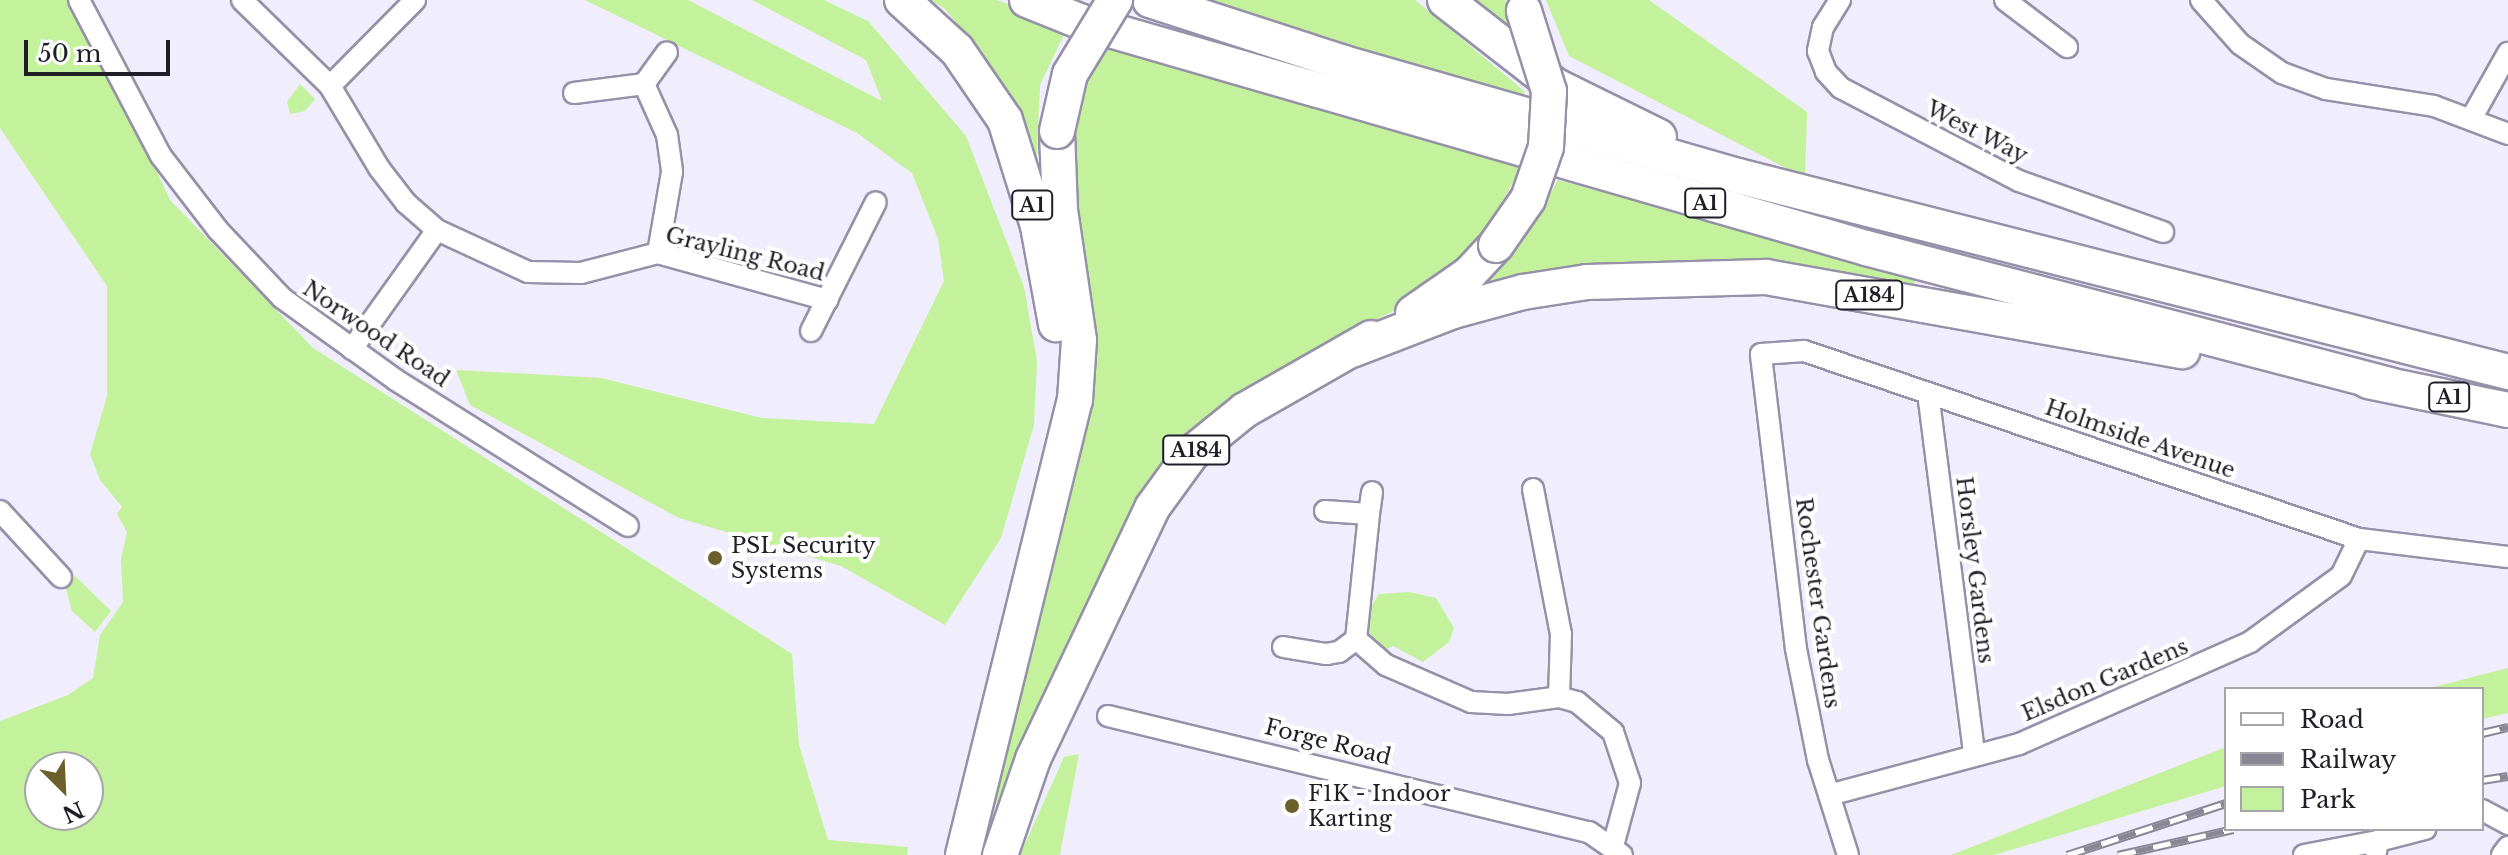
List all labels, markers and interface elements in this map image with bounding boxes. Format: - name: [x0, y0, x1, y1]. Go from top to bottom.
- scale bar: [28, 24, 174, 74]
- text: 50 m: [38, 39, 101, 68]
- street label: West Way: [1922, 95, 2032, 169]
- road number: A1: [1683, 187, 1727, 219]
- road number: A1: [1010, 189, 1054, 221]
- street label: Grayling Road: [663, 221, 827, 287]
- street label: Norwood Road: [298, 275, 454, 393]
- road number: A184: [1835, 279, 1903, 311]
- road number: A1: [2427, 381, 2471, 413]
- street label: Holmside Avenue: [2041, 394, 2239, 484]
- road number: A184: [1162, 434, 1230, 466]
- street label: Horsley Gardens: [1950, 475, 2000, 665]
- street label: Rochester Gardens: [1790, 496, 1846, 710]
- place label: PSL Security Systems: [731, 532, 876, 584]
- marker: PSL Security Systems: [706, 549, 724, 567]
- street label: Elsdon Gardens: [2018, 633, 2192, 727]
- legend: [2224, 687, 2484, 831]
- text: Road: [2300, 705, 2364, 734]
- street label: Forge Road: [1262, 714, 1394, 770]
- text: Railway: [2300, 745, 2396, 774]
- north arrow: [24, 751, 104, 831]
- place label: F1K - Indoor Karting: [1308, 780, 1451, 832]
- text: Park: [2300, 785, 2356, 814]
- text: N: [58, 795, 88, 828]
- marker: F1K - Indoor Karting: [1283, 797, 1301, 815]

